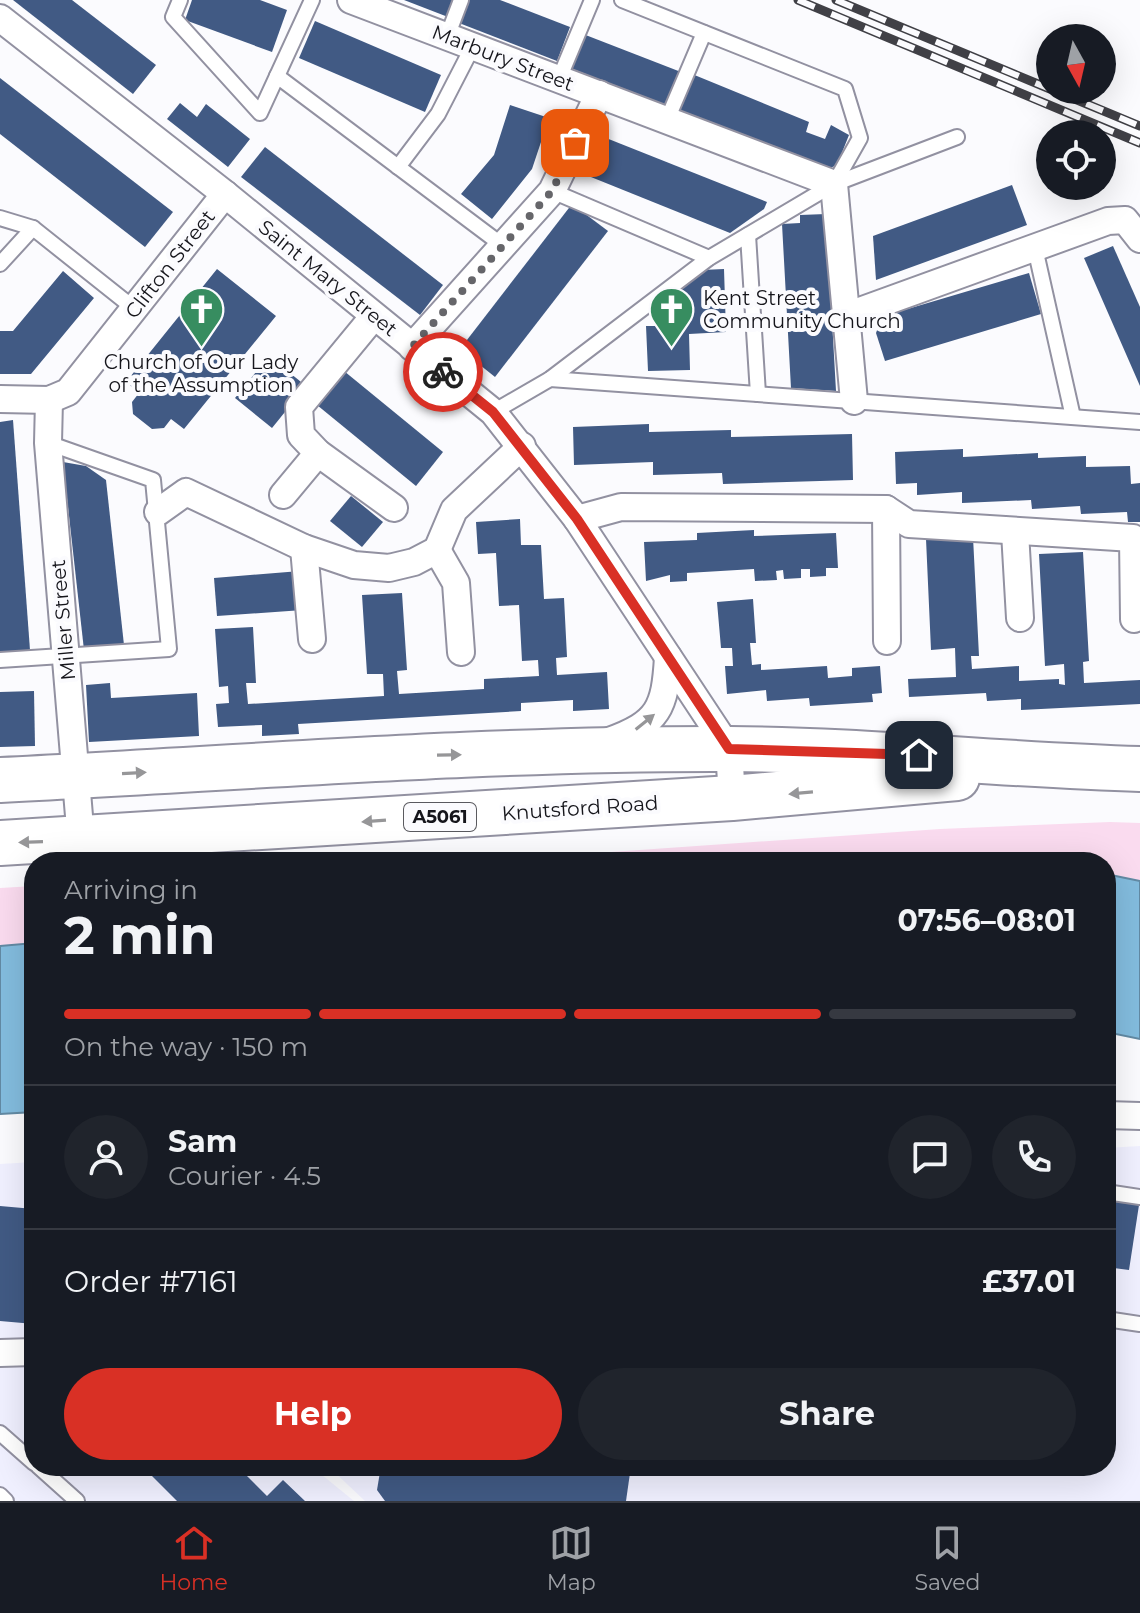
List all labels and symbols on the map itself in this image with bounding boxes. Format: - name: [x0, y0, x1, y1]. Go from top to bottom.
- street label: Marbury Street: [429, 20, 577, 96]
- north arrow: [1036, 24, 1116, 104]
- pin: [541, 109, 609, 177]
- street label: Clifton Street: [120, 205, 220, 323]
- street label: Saint Mary Street: [254, 215, 402, 341]
- church icon: Kent Street Community Church: [648, 285, 696, 348]
- church icon: Church of Our Lady of the Assumption: [177, 286, 225, 349]
- place label: Kent Street Community Church: [703, 286, 901, 333]
- courier: [403, 332, 483, 412]
- place label: Church of Our Lady of the Assumption: [104, 350, 299, 397]
- street label: Miller Street: [46, 559, 80, 681]
- one-way arrow: [635, 714, 656, 731]
- pin: [885, 721, 953, 789]
- one-way arrow: [437, 749, 462, 762]
- one-way arrow: [122, 766, 147, 779]
- one-way arrow: [789, 787, 814, 800]
- street label: Knutsford Road: [501, 791, 659, 825]
- road number: A5061: [404, 803, 476, 831]
- one-way arrow: [361, 815, 386, 828]
- one-way arrow: [18, 835, 43, 848]

